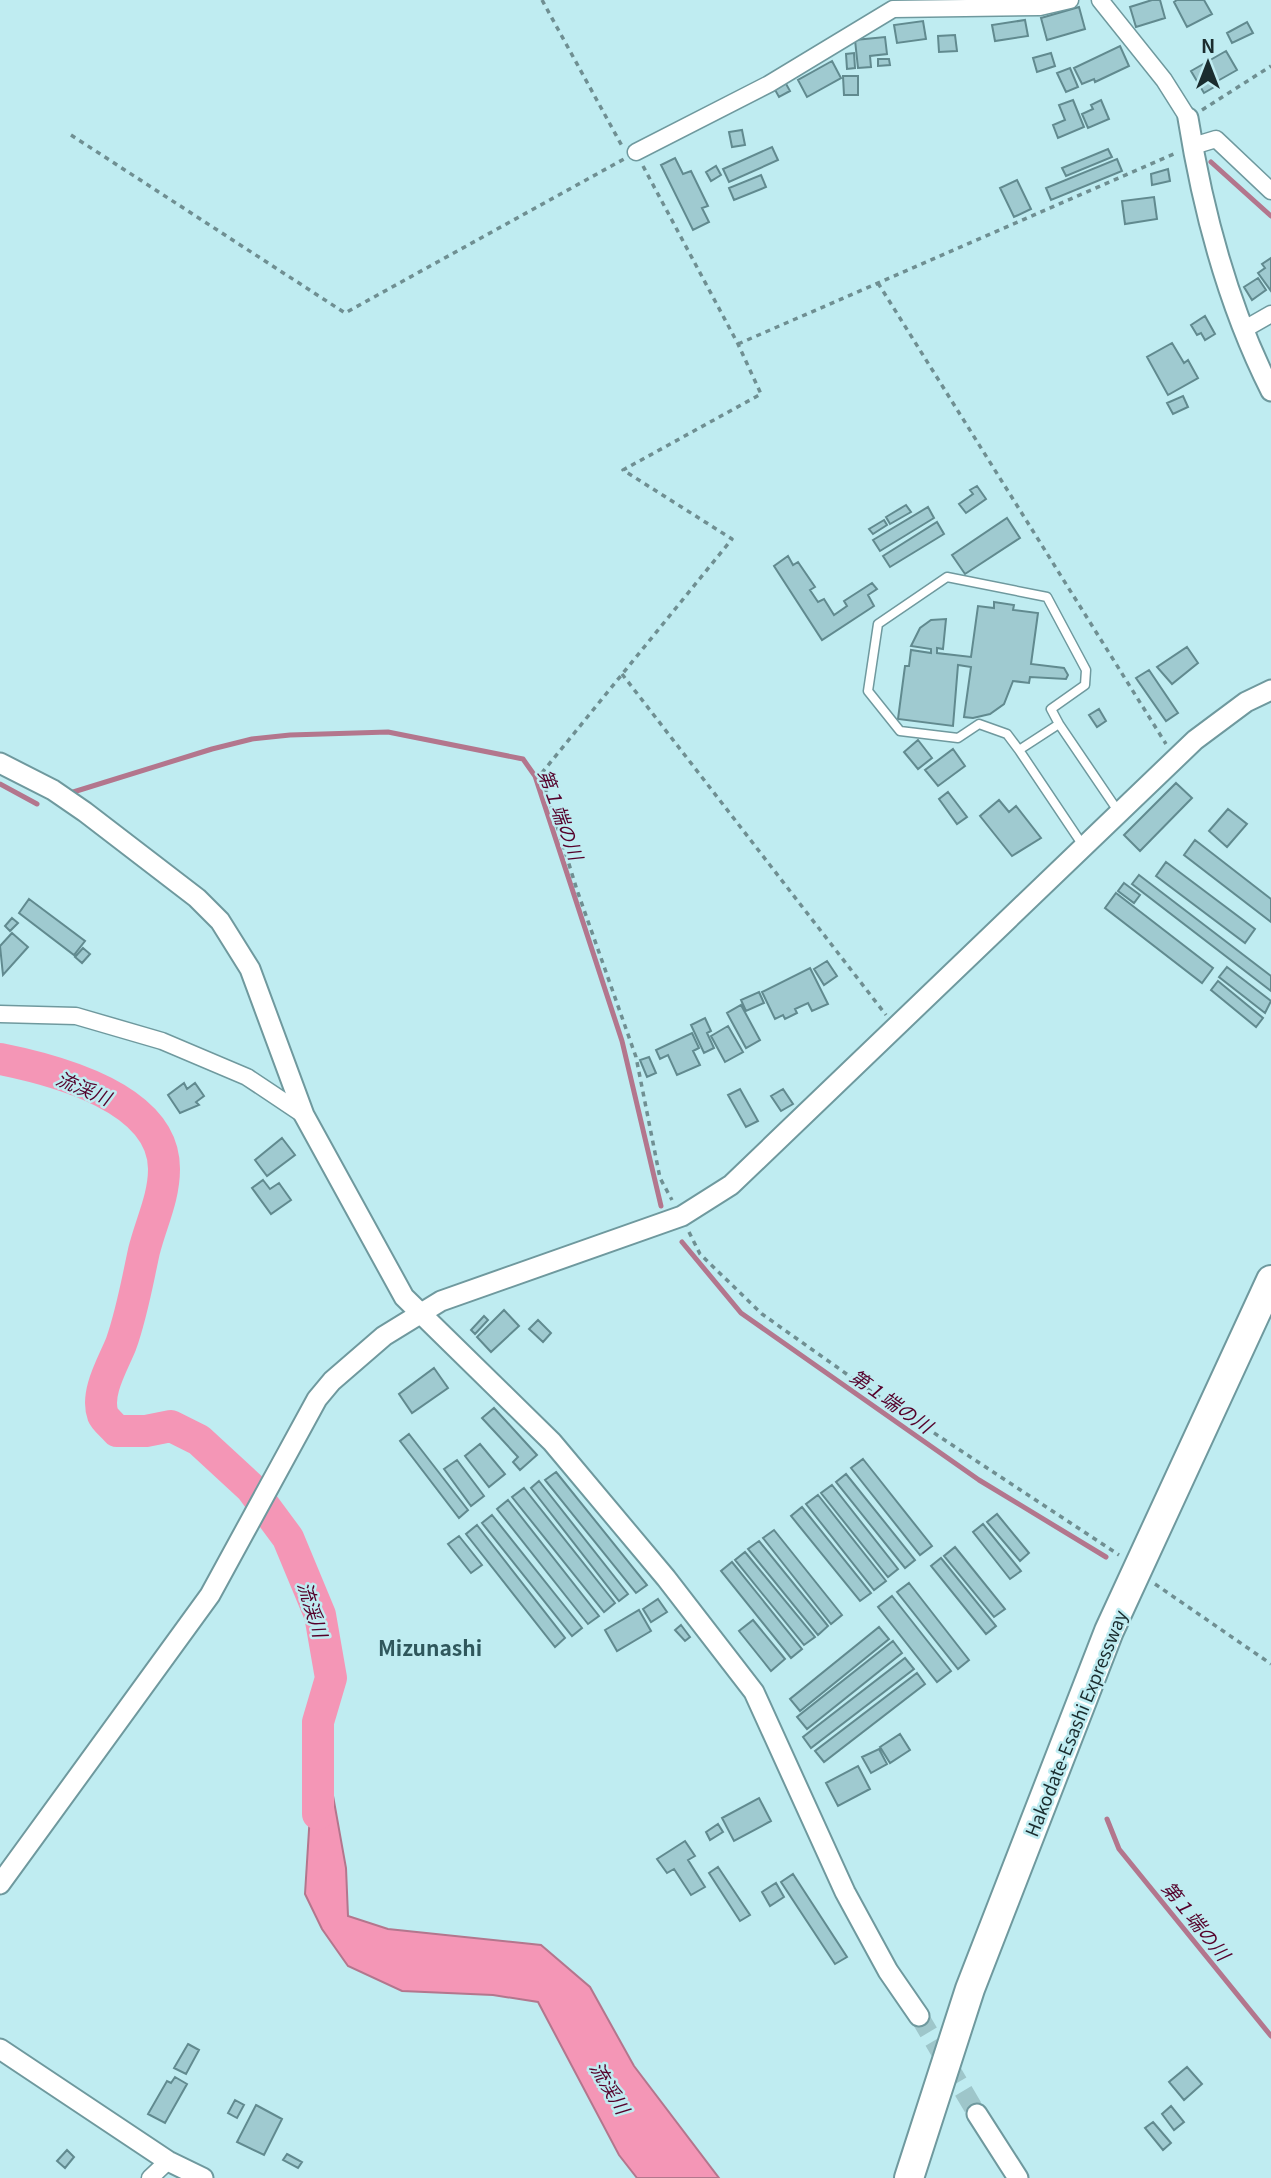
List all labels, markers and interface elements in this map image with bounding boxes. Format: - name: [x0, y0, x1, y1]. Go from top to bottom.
- north arrow: [1173, 28, 1243, 98]
- text: N: [1201, 31, 1215, 58]
- water label: 第１端の川: [533, 765, 592, 865]
- water label: 流渓川: [52, 1063, 117, 1111]
- water label: 第１端の川: [845, 1362, 940, 1439]
- water label: 流渓川: [293, 1578, 336, 1642]
- street label: Hakodate-Esashi Expressway: [1018, 1605, 1133, 1840]
- district label: Mizunashi: [378, 1632, 482, 1662]
- water label: 第１端の川: [1157, 1875, 1239, 1967]
- water label: 流渓川: [585, 2056, 638, 2120]

